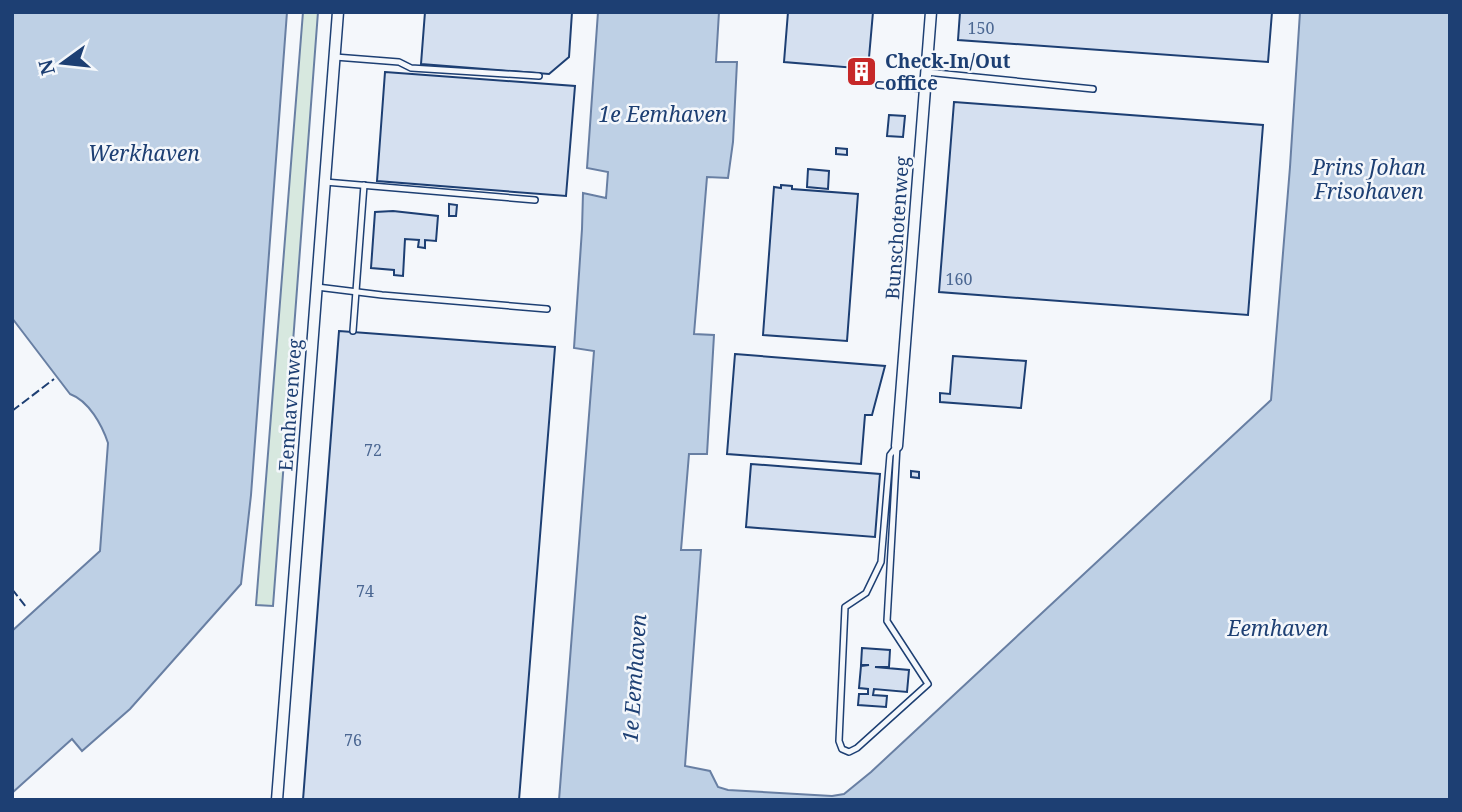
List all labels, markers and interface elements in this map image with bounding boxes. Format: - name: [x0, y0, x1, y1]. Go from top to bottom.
- house number: 150: [968, 17, 994, 39]
- north arrow: [28, 28, 98, 98]
- place label: Check-In/Out office: [885, 48, 1011, 96]
- building icon: Check-In/Out office: [845, 55, 879, 89]
- text: N: [32, 57, 61, 78]
- water label: 1e Eemhaven: [599, 100, 728, 128]
- water label: Werkhaven: [88, 139, 200, 167]
- water label: Prins Johan Frisohaven: [1311, 153, 1426, 205]
- street label: Bunschotenweg: [879, 155, 915, 301]
- house number: 160: [946, 268, 972, 290]
- street label: Eemhavenweg: [272, 338, 308, 472]
- house number: 72: [364, 439, 382, 461]
- house number: 74: [356, 580, 374, 602]
- water label: 1e Eemhaven: [616, 612, 652, 743]
- water label: Eemhaven: [1226, 614, 1329, 642]
- house number: 76: [344, 729, 362, 751]

